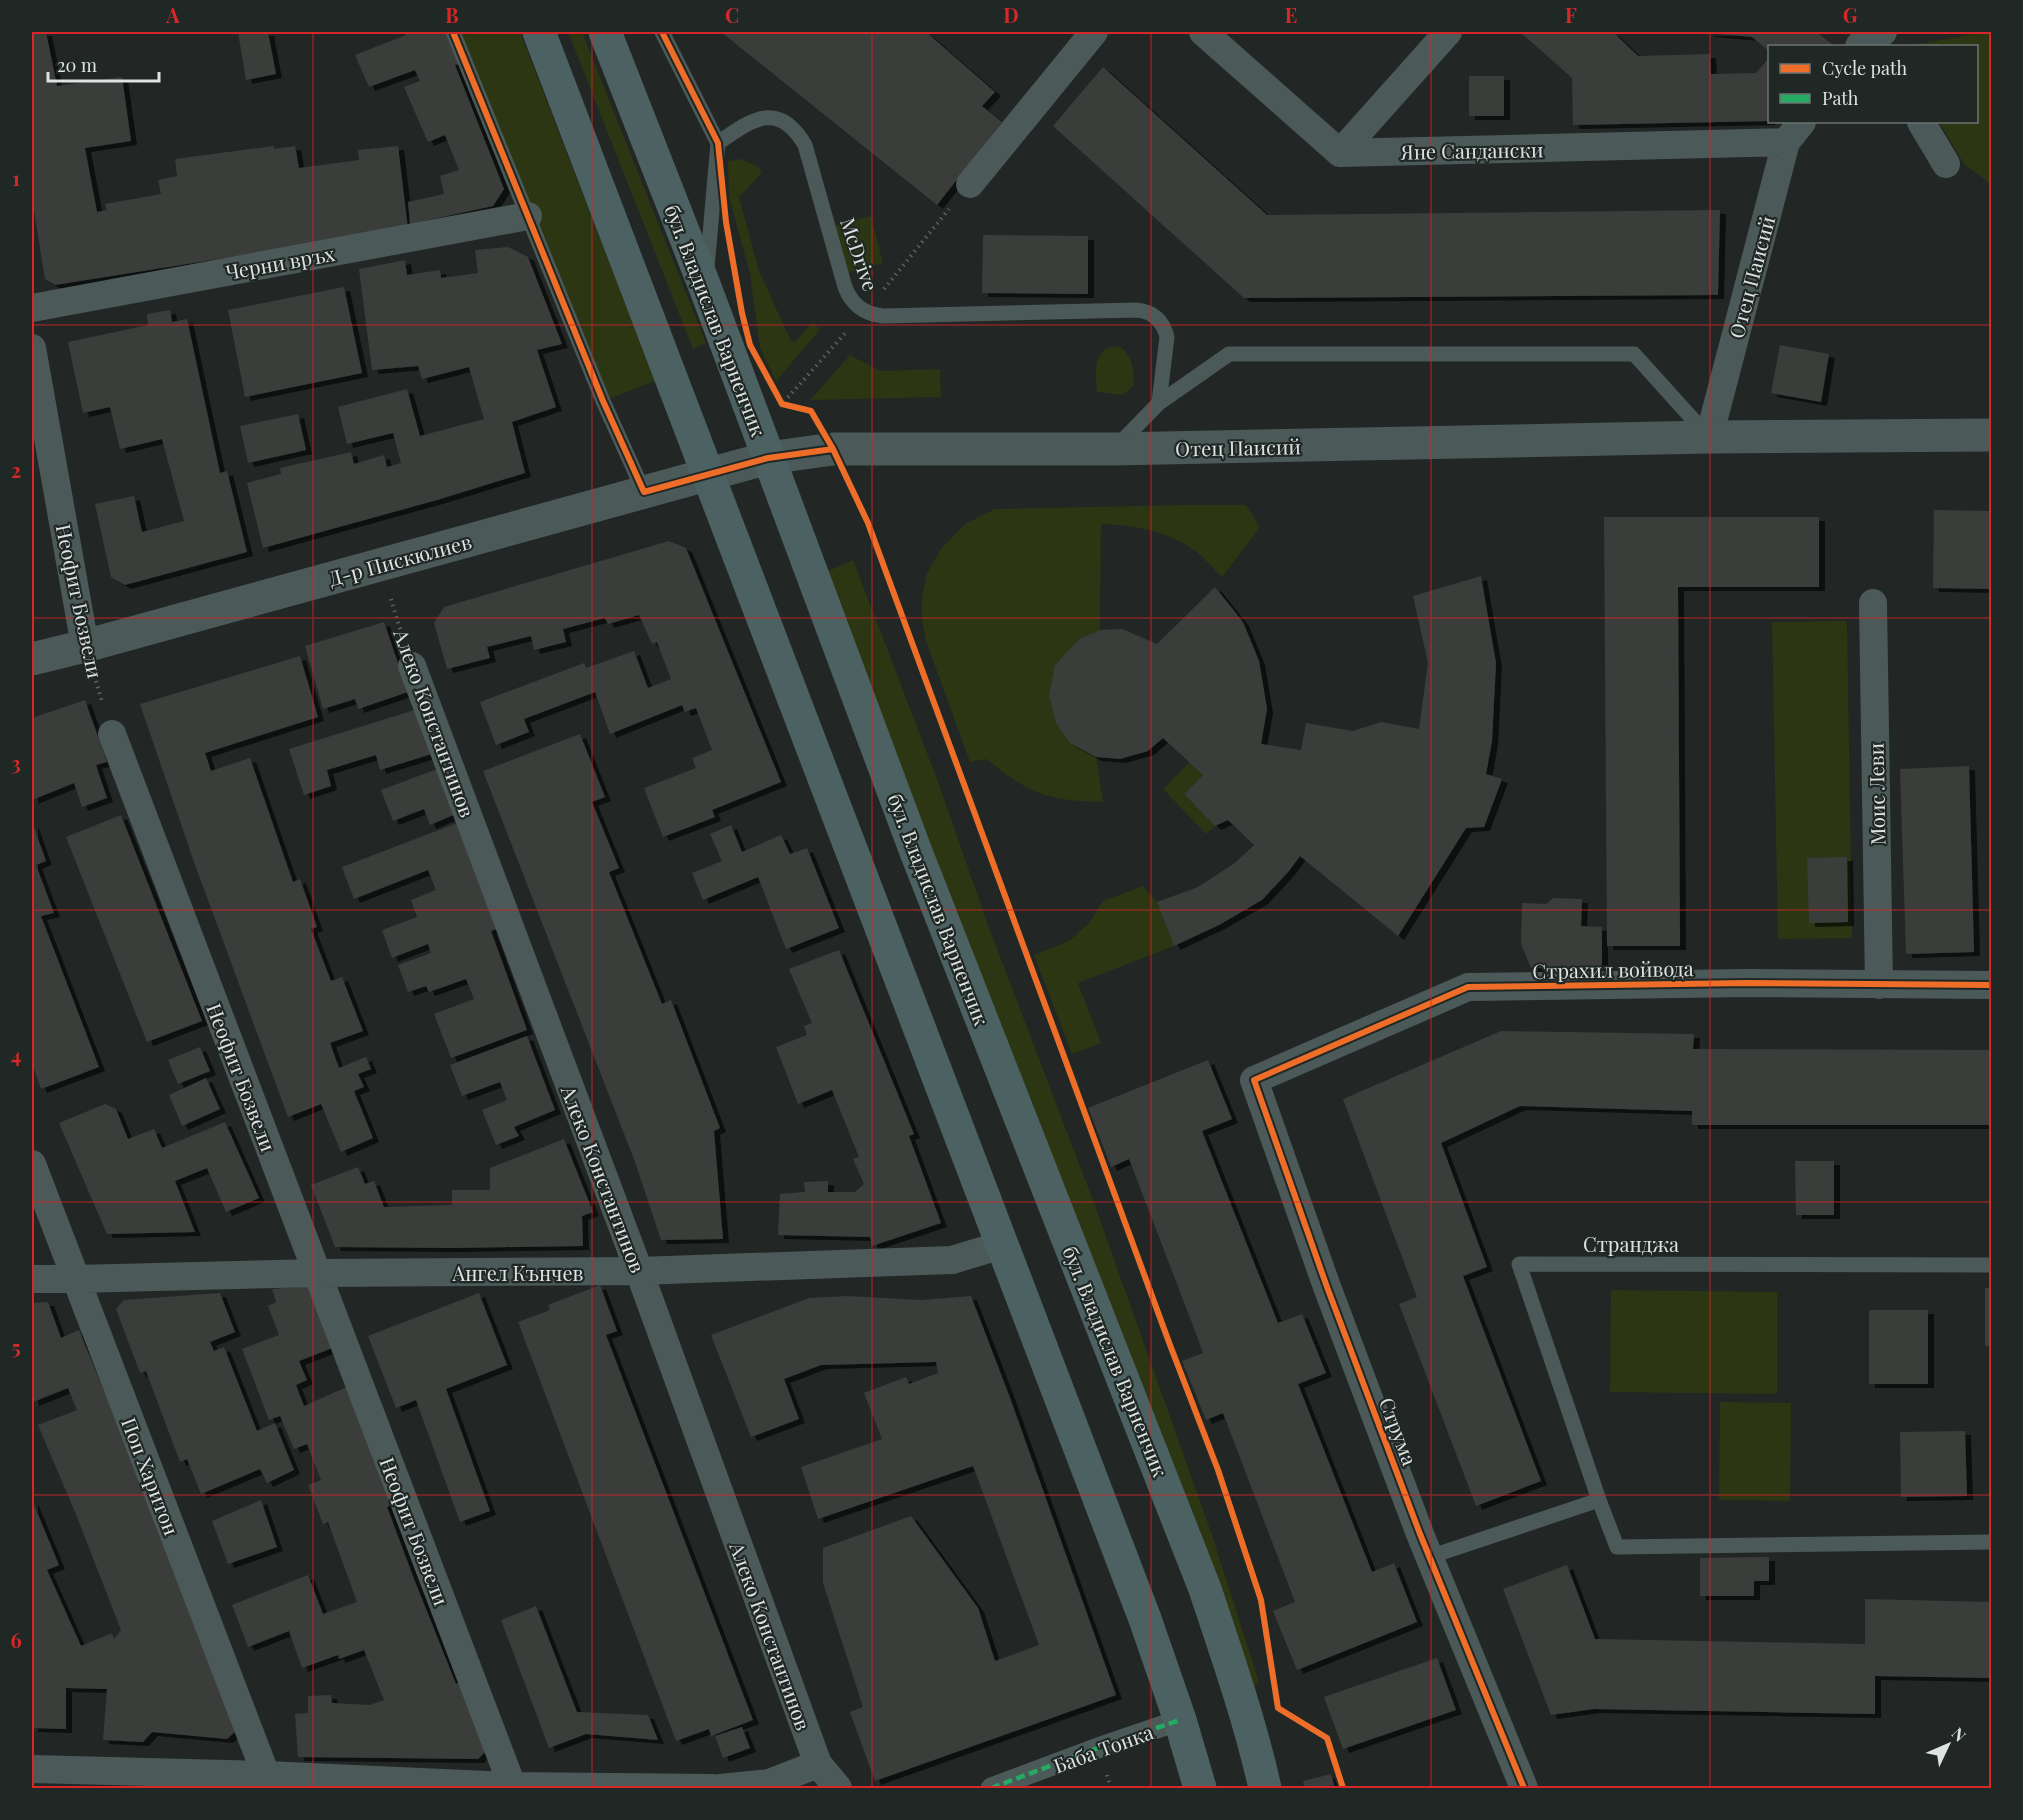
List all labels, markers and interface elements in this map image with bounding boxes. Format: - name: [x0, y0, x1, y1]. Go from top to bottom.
- text: A: [165, 1, 180, 28]
- text: B: [445, 1, 459, 28]
- text: C: [725, 1, 739, 28]
- text: D: [1003, 1, 1019, 28]
- text: E: [1285, 1, 1297, 28]
- text: F: [1565, 1, 1577, 28]
- text: G: [1843, 1, 1858, 28]
- scale bar: [48, 45, 159, 83]
- legend: [1768, 45, 1978, 123]
- text: 20 m: [57, 53, 97, 77]
- text: Cycle path: [1822, 56, 1907, 80]
- text: Path: [1822, 86, 1859, 110]
- street label: Яне Сандански: [1399, 135, 1544, 165]
- text: 1: [12, 164, 20, 191]
- street label: бул. Владислав Варненчик: [659, 200, 773, 440]
- street label: Отец Паисий: [1722, 213, 1780, 341]
- street label: McDrive: [835, 214, 885, 294]
- street label: Черни връх: [223, 239, 337, 285]
- street label: Отец Паисий: [1175, 432, 1301, 462]
- text: 2: [11, 456, 21, 483]
- street label: Неофит Бозвели: [50, 522, 110, 680]
- street label: Д-р Пискюлиев: [326, 527, 474, 591]
- street label: Алеко Константинов: [388, 624, 482, 821]
- street label: Моис Леви: [1862, 743, 1890, 845]
- text: 3: [11, 749, 21, 776]
- street label: бул. Владислав Варненчик: [882, 789, 996, 1029]
- street label: Страхил войвода: [1532, 954, 1694, 984]
- street label: Неофит Бозвели: [201, 999, 283, 1155]
- text: 4: [11, 1041, 21, 1068]
- street label: Алеко Константинов: [556, 1081, 652, 1276]
- street label: Странджа: [1583, 1230, 1679, 1257]
- street label: бул. Владислав Варненчик: [1057, 1242, 1175, 1481]
- street label: Ангел Кънчев: [452, 1259, 584, 1286]
- text: 5: [11, 1333, 21, 1360]
- street label: Струма: [1374, 1393, 1424, 1469]
- street label: Поп Харитон: [116, 1413, 186, 1539]
- street label: Неофит Бозвели: [374, 1453, 456, 1609]
- street label: Алеко Константинов: [724, 1537, 818, 1734]
- text: 6: [10, 1626, 22, 1653]
- north arrow: [1918, 1715, 1978, 1775]
- street label: Баба Тонка: [1049, 1717, 1157, 1779]
- text: N: [1948, 1723, 1971, 1746]

